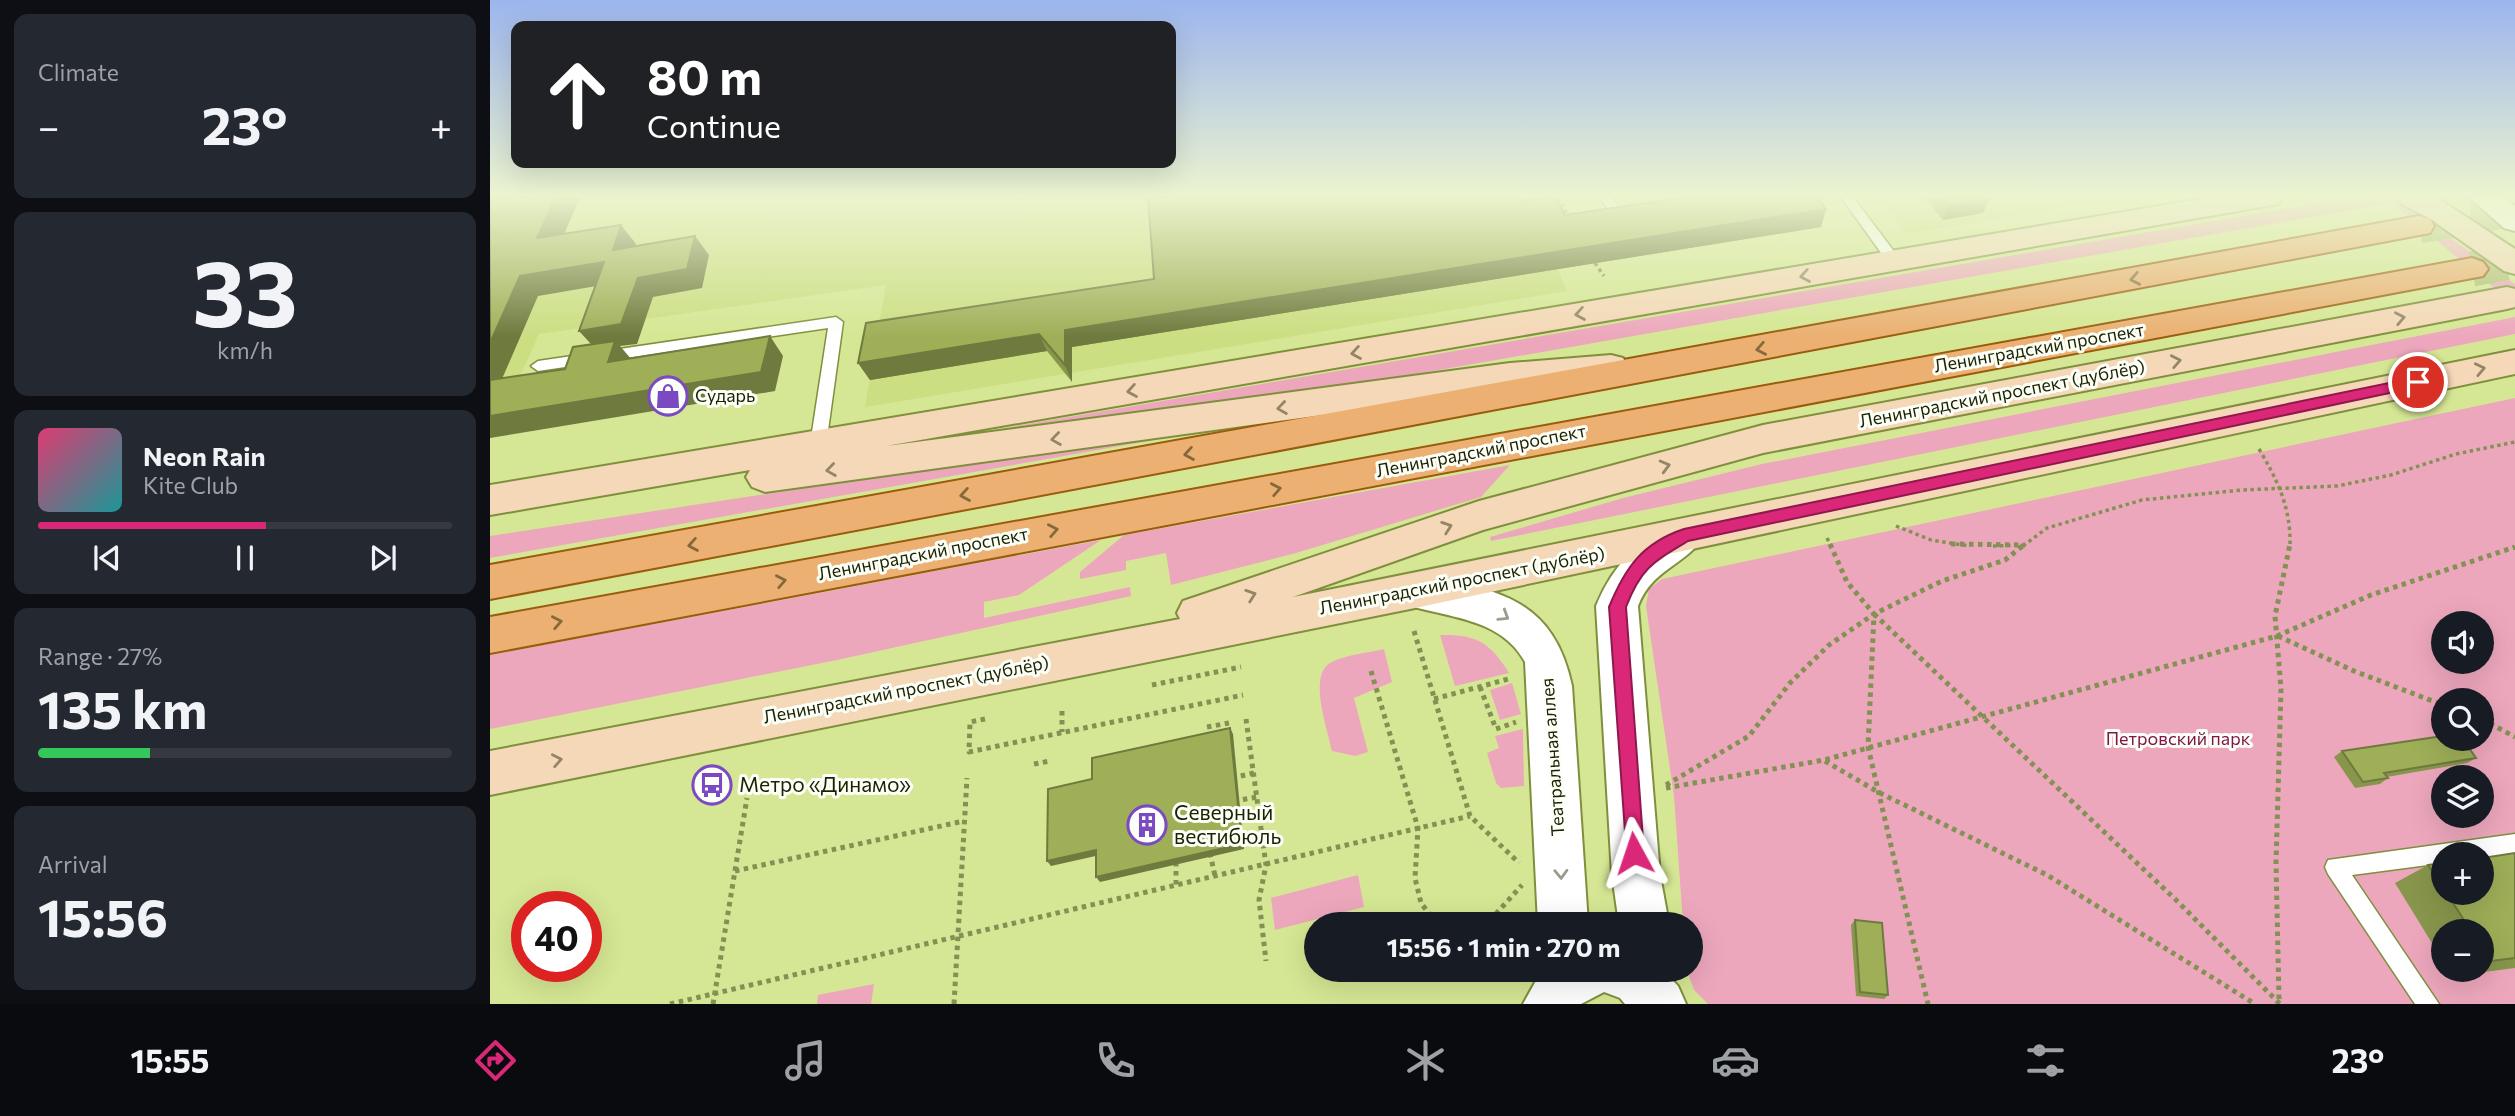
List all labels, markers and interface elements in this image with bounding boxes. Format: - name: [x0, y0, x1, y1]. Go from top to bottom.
- text: 80 m: [647, 45, 762, 105]
- icon: ahead: [532, 49, 623, 140]
- text: Climate: [38, 58, 119, 86]
- text: 23°: [202, 92, 288, 156]
- text: −: [38, 102, 60, 149]
- text: +: [430, 102, 452, 149]
- text: Continue: [647, 105, 781, 145]
- text: 33: [192, 234, 298, 346]
- one-way arrow: [1799, 268, 1810, 283]
- one-way arrow: [2129, 271, 2141, 286]
- one-way arrow: [1574, 306, 1586, 321]
- one-way arrow: [2394, 312, 2406, 327]
- street label: Ленинградский проспект: [1932, 318, 2146, 376]
- text: km/h: [217, 336, 273, 364]
- one-way arrow: [1756, 341, 1767, 356]
- one-way arrow: [1350, 345, 1362, 360]
- pin: [2388, 352, 2448, 412]
- street label: Ленинградский проспект (дублёр): [1857, 354, 2147, 432]
- one-way arrow: [2170, 354, 2182, 369]
- icon: arrive: [2399, 363, 2437, 401]
- one-way arrow: [2474, 363, 2486, 378]
- shop icon: Сударь: [647, 375, 689, 417]
- one-way arrow: [1126, 383, 1138, 398]
- place label: Сударь: [695, 384, 755, 406]
- one-way arrow: [1276, 400, 1287, 415]
- street label: Ленинградский проспект: [1374, 419, 1588, 481]
- one-way arrow: [1050, 432, 1062, 447]
- text: Neon Rain: [143, 440, 266, 471]
- one-way arrow: [1183, 446, 1195, 461]
- one-way arrow: [1659, 460, 1671, 474]
- one-way arrow: [825, 463, 837, 478]
- text: Kite Club: [143, 471, 238, 499]
- one-way arrow: [1270, 482, 1282, 497]
- one-way arrow: [959, 487, 971, 502]
- one-way arrow: [1440, 521, 1452, 535]
- street label: Ленинградский проспект: [816, 522, 1030, 584]
- one-way arrow: [1047, 524, 1059, 539]
- one-way arrow: [687, 536, 699, 551]
- icon: previous: [88, 539, 126, 577]
- icon: pause: [226, 539, 264, 577]
- icon: next: [364, 539, 402, 577]
- street label: Ленинградский проспект (дублёр): [1317, 541, 1607, 619]
- one-way arrow: [775, 574, 787, 589]
- one-way arrow: [1244, 589, 1256, 603]
- one-way arrow: [1496, 608, 1509, 621]
- map controls: [2431, 611, 2494, 982]
- button: sound: [2431, 611, 2494, 674]
- one-way arrow: [551, 616, 563, 631]
- text: Range · 27%: [38, 642, 162, 670]
- street label: Ленинградский проспект (дублёр): [761, 650, 1051, 728]
- text: 135 km: [38, 676, 207, 740]
- street label: Театральная аллея: [1536, 677, 1569, 837]
- button: search: [2431, 688, 2494, 751]
- park label: Петровский парк: [2106, 727, 2251, 749]
- one-way arrow: [551, 753, 563, 768]
- bus stop icon: Метро «Динамо»: [691, 764, 733, 806]
- button: layers: [2431, 765, 2494, 828]
- place label: Метро «Динамо»: [739, 771, 911, 796]
- place label: Cеверный вестибюль: [1174, 799, 1281, 848]
- building icon: Cеверный вестибюль: [1126, 804, 1168, 846]
- position arrow: [1597, 816, 1671, 890]
- button: +: [2431, 842, 2494, 905]
- text: Arrival: [38, 850, 108, 878]
- one-way arrow: [1553, 869, 1568, 880]
- text: 15:56: [38, 884, 168, 948]
- speed limit sign: 40: [511, 891, 602, 982]
- button: −: [2431, 919, 2494, 982]
- text: 15:56 · 1 min · 270 m: [1386, 931, 1621, 962]
- icon: directions: [471, 1036, 520, 1085]
- icon: music: [781, 1036, 830, 1085]
- icon: phone: [1091, 1036, 1140, 1085]
- icon: climate: [1401, 1036, 1450, 1085]
- icon: car: [1711, 1036, 1760, 1085]
- icon: filters: [2021, 1036, 2070, 1085]
- text: 15:55: [131, 1040, 209, 1080]
- text: 23°: [2331, 1040, 2384, 1080]

